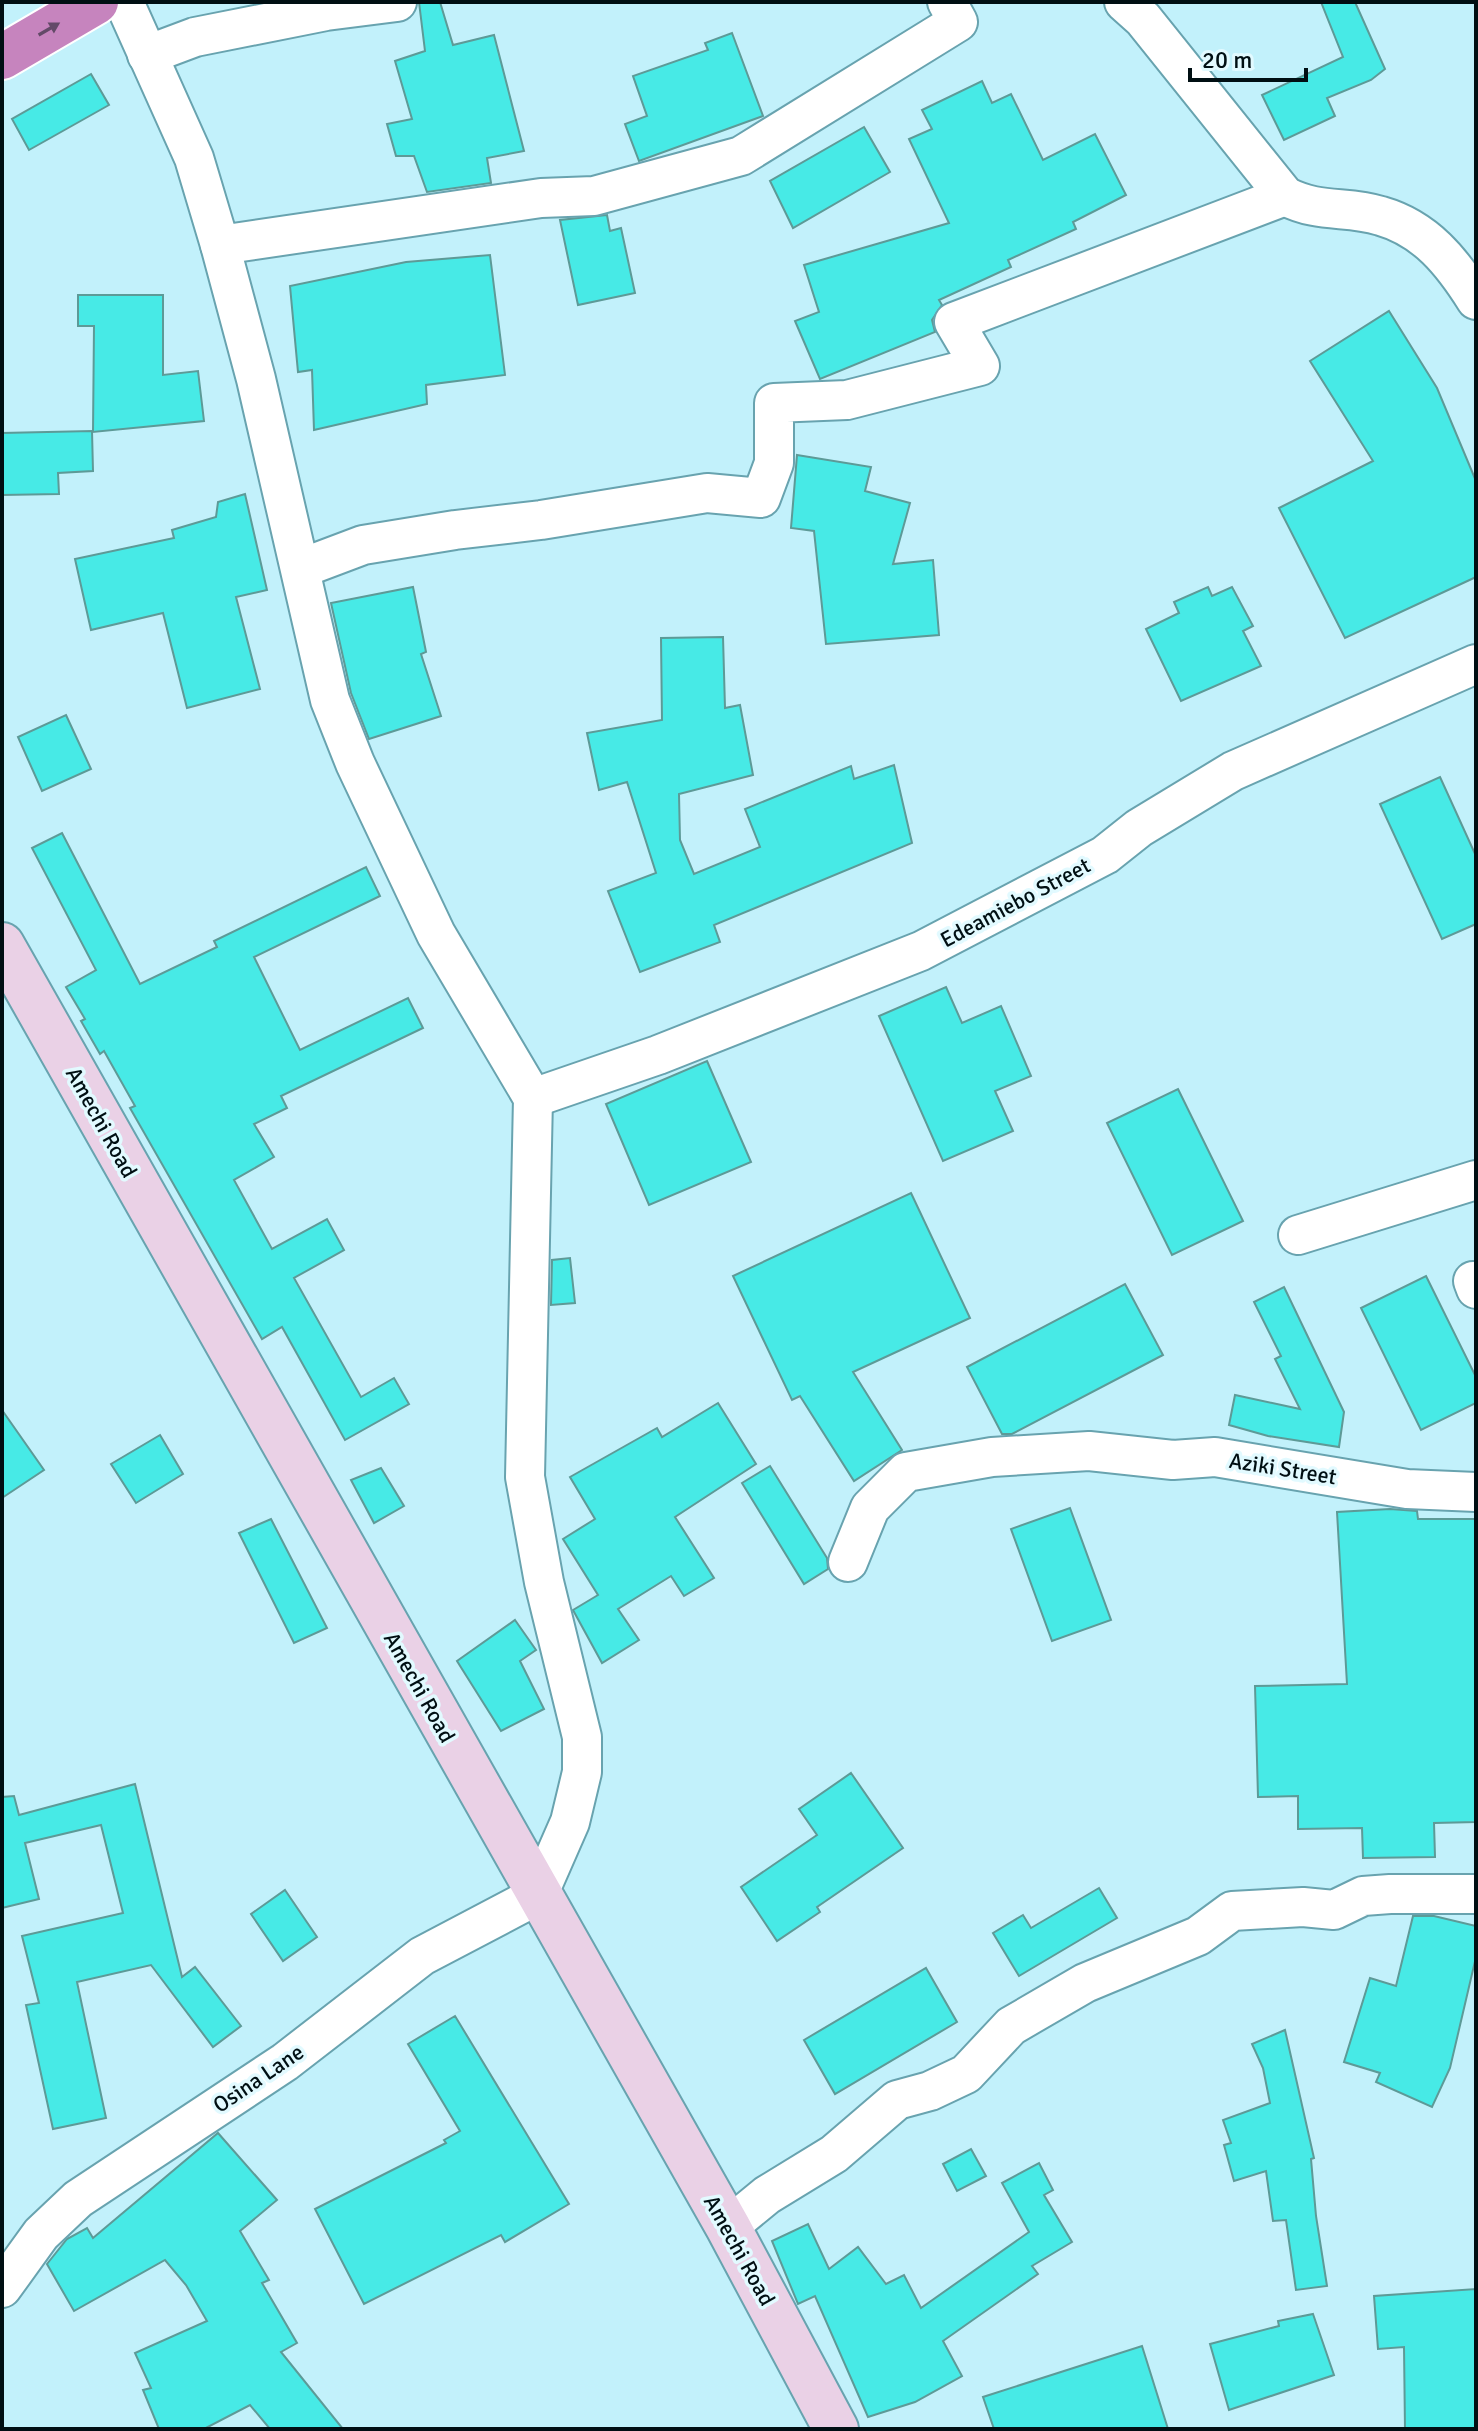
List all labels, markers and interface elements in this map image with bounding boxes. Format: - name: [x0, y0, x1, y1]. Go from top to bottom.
- one-way arrow: [38, 22, 60, 36]
- scale bar: [1190, 32, 1306, 82]
- text: 20 m: [1202, 45, 1252, 75]
- street label: Edeamiebo Street: [936, 851, 1095, 953]
- street label: Amechi Road: [60, 1062, 143, 1182]
- street label: Aziki Street: [1227, 1447, 1339, 1490]
- street label: Amechi Road: [378, 1627, 461, 1747]
- street label: Osina Lane: [208, 2038, 309, 2119]
- street label: Amechi Road: [698, 2190, 781, 2310]

